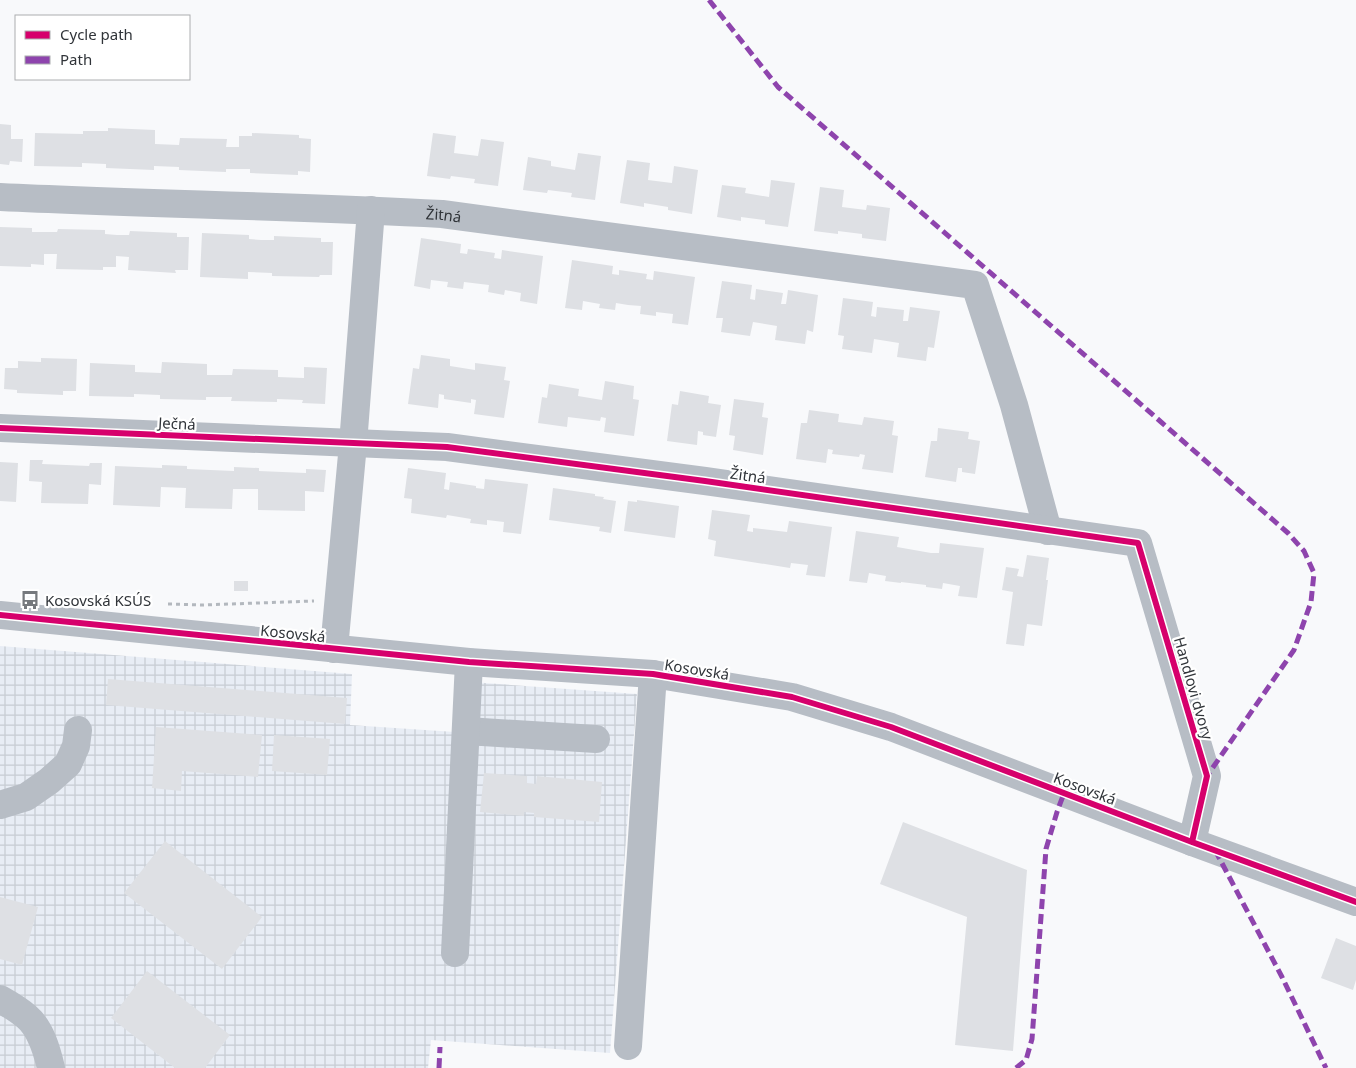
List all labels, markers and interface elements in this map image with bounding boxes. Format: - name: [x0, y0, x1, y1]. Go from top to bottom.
- legend: [15, 15, 190, 80]
- text: Cycle path: [60, 24, 133, 44]
- text: Path: [60, 49, 92, 69]
- street label: Žitná: [425, 203, 463, 226]
- street label: Ječná: [156, 412, 196, 434]
- street label: Žitná: [729, 463, 767, 487]
- bus stop icon: Kosovská KSÚS: [19, 589, 41, 611]
- place label: Kosovská KSÚS: [45, 590, 151, 610]
- street label: Kosovská: [259, 620, 327, 646]
- street label: Handlovi dvory: [1170, 634, 1218, 742]
- street label: Kosovská: [663, 654, 731, 684]
- street label: Kosovská: [1051, 767, 1119, 809]

